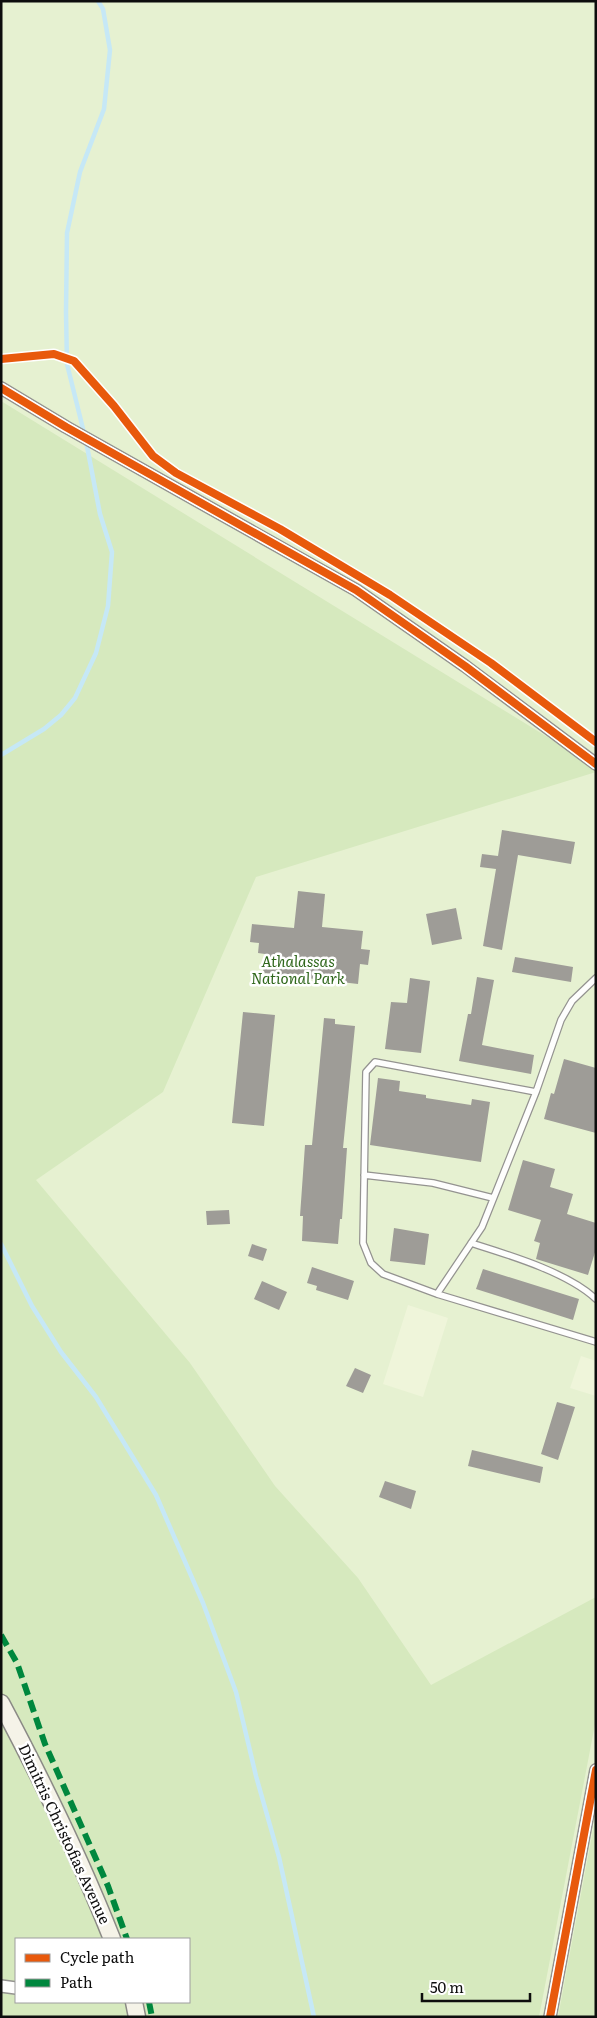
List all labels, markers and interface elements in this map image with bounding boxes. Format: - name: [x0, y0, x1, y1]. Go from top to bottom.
- park label: Athalassas National Park: [251, 949, 346, 989]
- street label: Dimitris Christofias Avenue: [13, 1739, 117, 1928]
- legend: [15, 1938, 190, 2003]
- text: Cycle path: [60, 1945, 135, 1968]
- text: Path: [60, 1970, 93, 1993]
- scale bar: [422, 1970, 530, 2002]
- text: 50 m: [430, 1975, 464, 1998]

